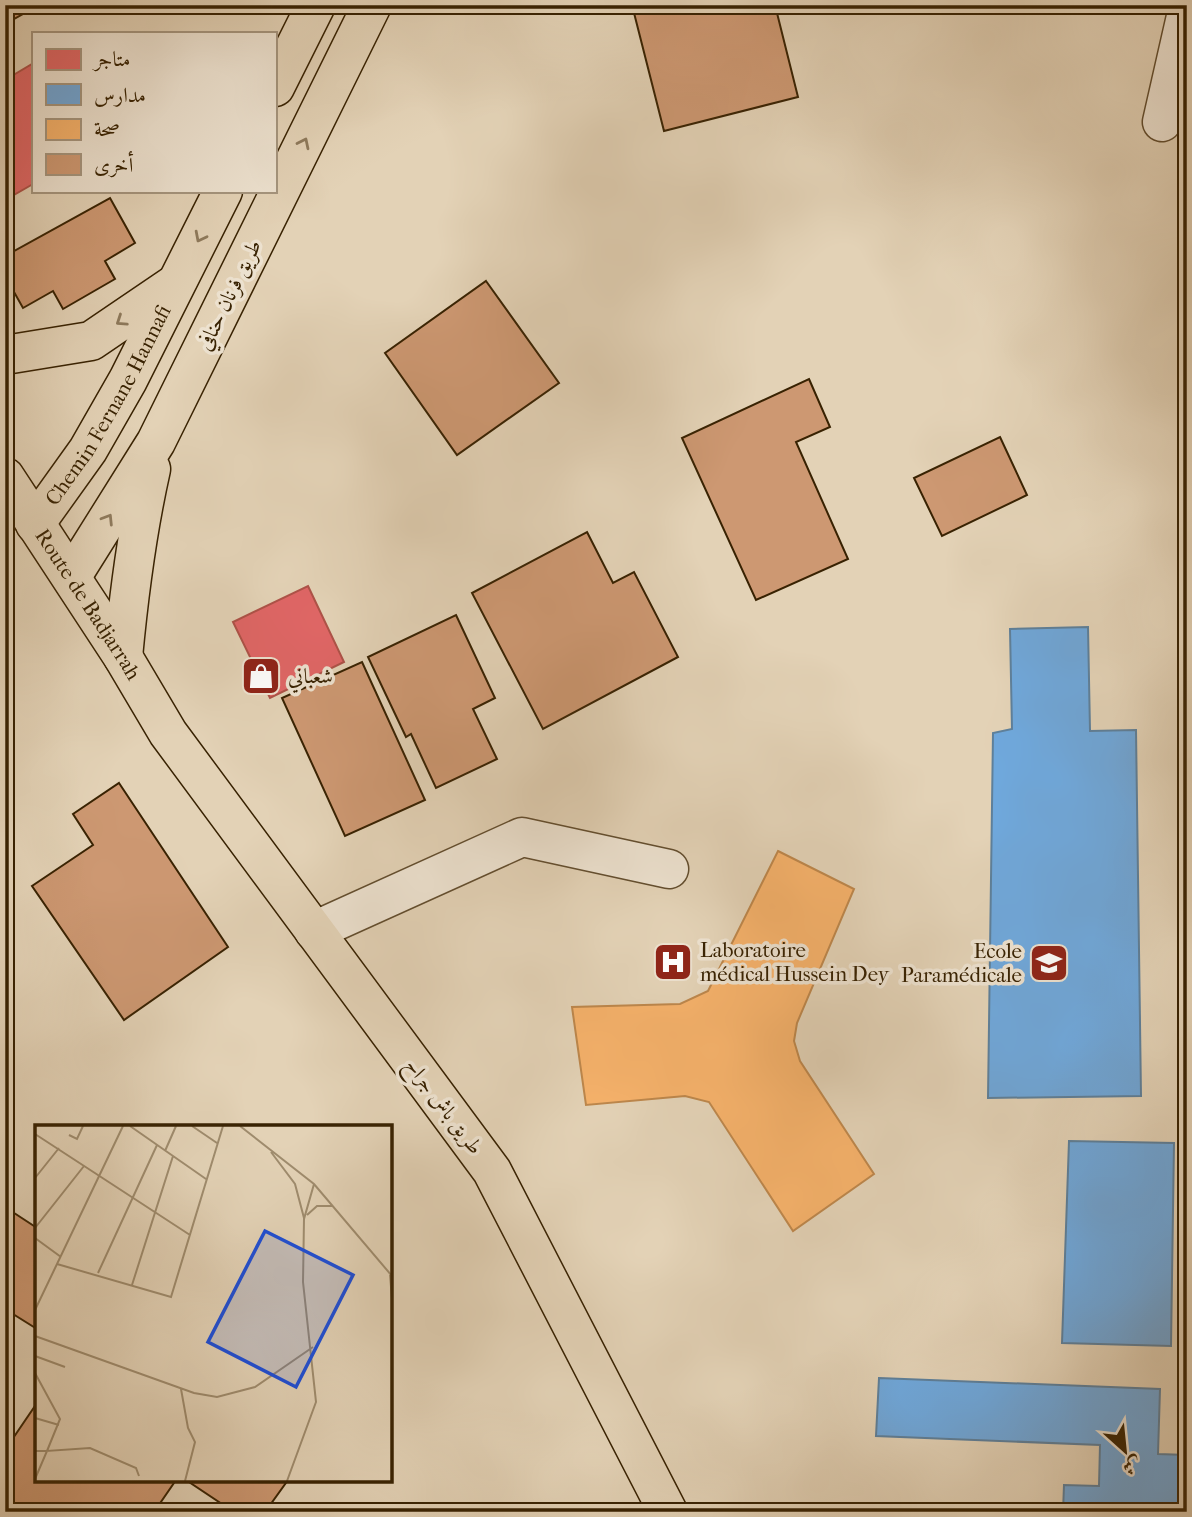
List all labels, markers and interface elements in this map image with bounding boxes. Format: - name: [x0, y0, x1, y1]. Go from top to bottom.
- legend: [32, 32, 276, 192]
- text: متاجر: [92, 47, 131, 72]
- text: مدارس: [94, 83, 146, 107]
- text: صحة: [94, 117, 120, 141]
- one-way arrow: [296, 138, 309, 151]
- text: أخرى: [94, 150, 133, 178]
- one-way arrow: [194, 230, 208, 242]
- street label: طريق فرنان حنافي: [192, 236, 271, 357]
- street label: Chemin Fernane Hannafi: [40, 301, 176, 510]
- one-way arrow: [115, 313, 128, 326]
- one-way arrow: [100, 513, 113, 526]
- street label: Route de Badjarrah: [30, 524, 146, 684]
- shop icon: شعباني: [240, 655, 282, 697]
- place label: شعباني: [288, 664, 333, 693]
- place label: Laboratoire médical Hussein Dey: [700, 938, 890, 986]
- place label: Ecole Paramédicale: [901, 939, 1022, 987]
- hospital icon: Laboratoire médical Hussein Dey: [652, 941, 694, 983]
- school or university icon: Ecole Paramédicale: [1028, 942, 1070, 984]
- street label: طريق باش جراح: [395, 1053, 488, 1163]
- inset map: [35, 1125, 392, 1482]
- north arrow: [1090, 1416, 1160, 1486]
- text: ش: [1119, 1451, 1146, 1479]

